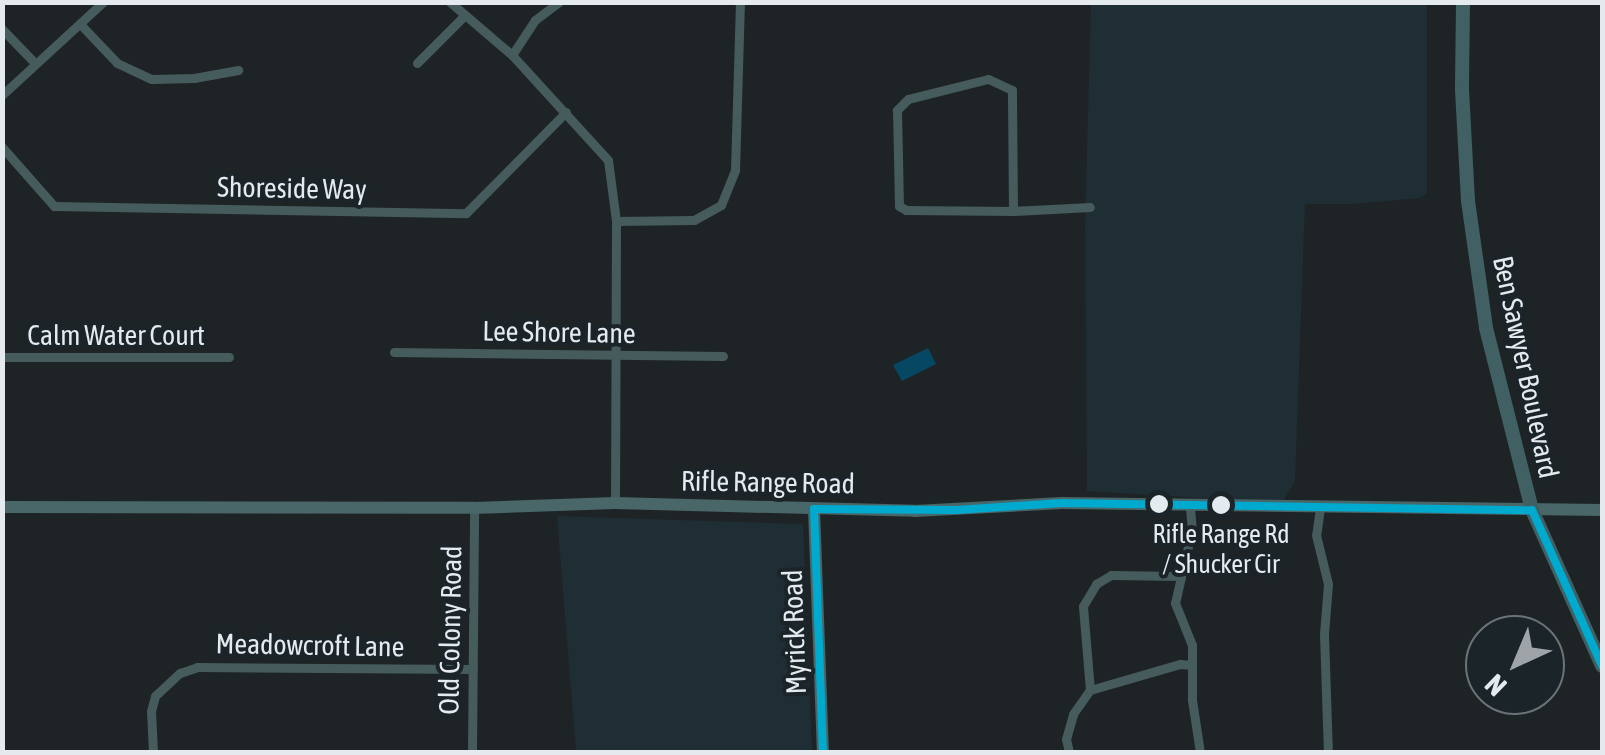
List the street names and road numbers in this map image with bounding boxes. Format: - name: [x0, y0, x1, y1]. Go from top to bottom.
- street label: Shoreside Way: [217, 170, 367, 206]
- street label: Ben Sawyer Boulevard: [1486, 253, 1566, 481]
- street label: Lee Shore Lane: [482, 314, 636, 350]
- street label: Calm Water Court: [27, 318, 205, 352]
- street label: Rifle Range Road: [681, 464, 855, 500]
- street label: Old Colony Road: [432, 545, 468, 715]
- street label: Myrick Road: [775, 569, 813, 695]
- street label: Meadowcroft Lane: [215, 627, 405, 663]

